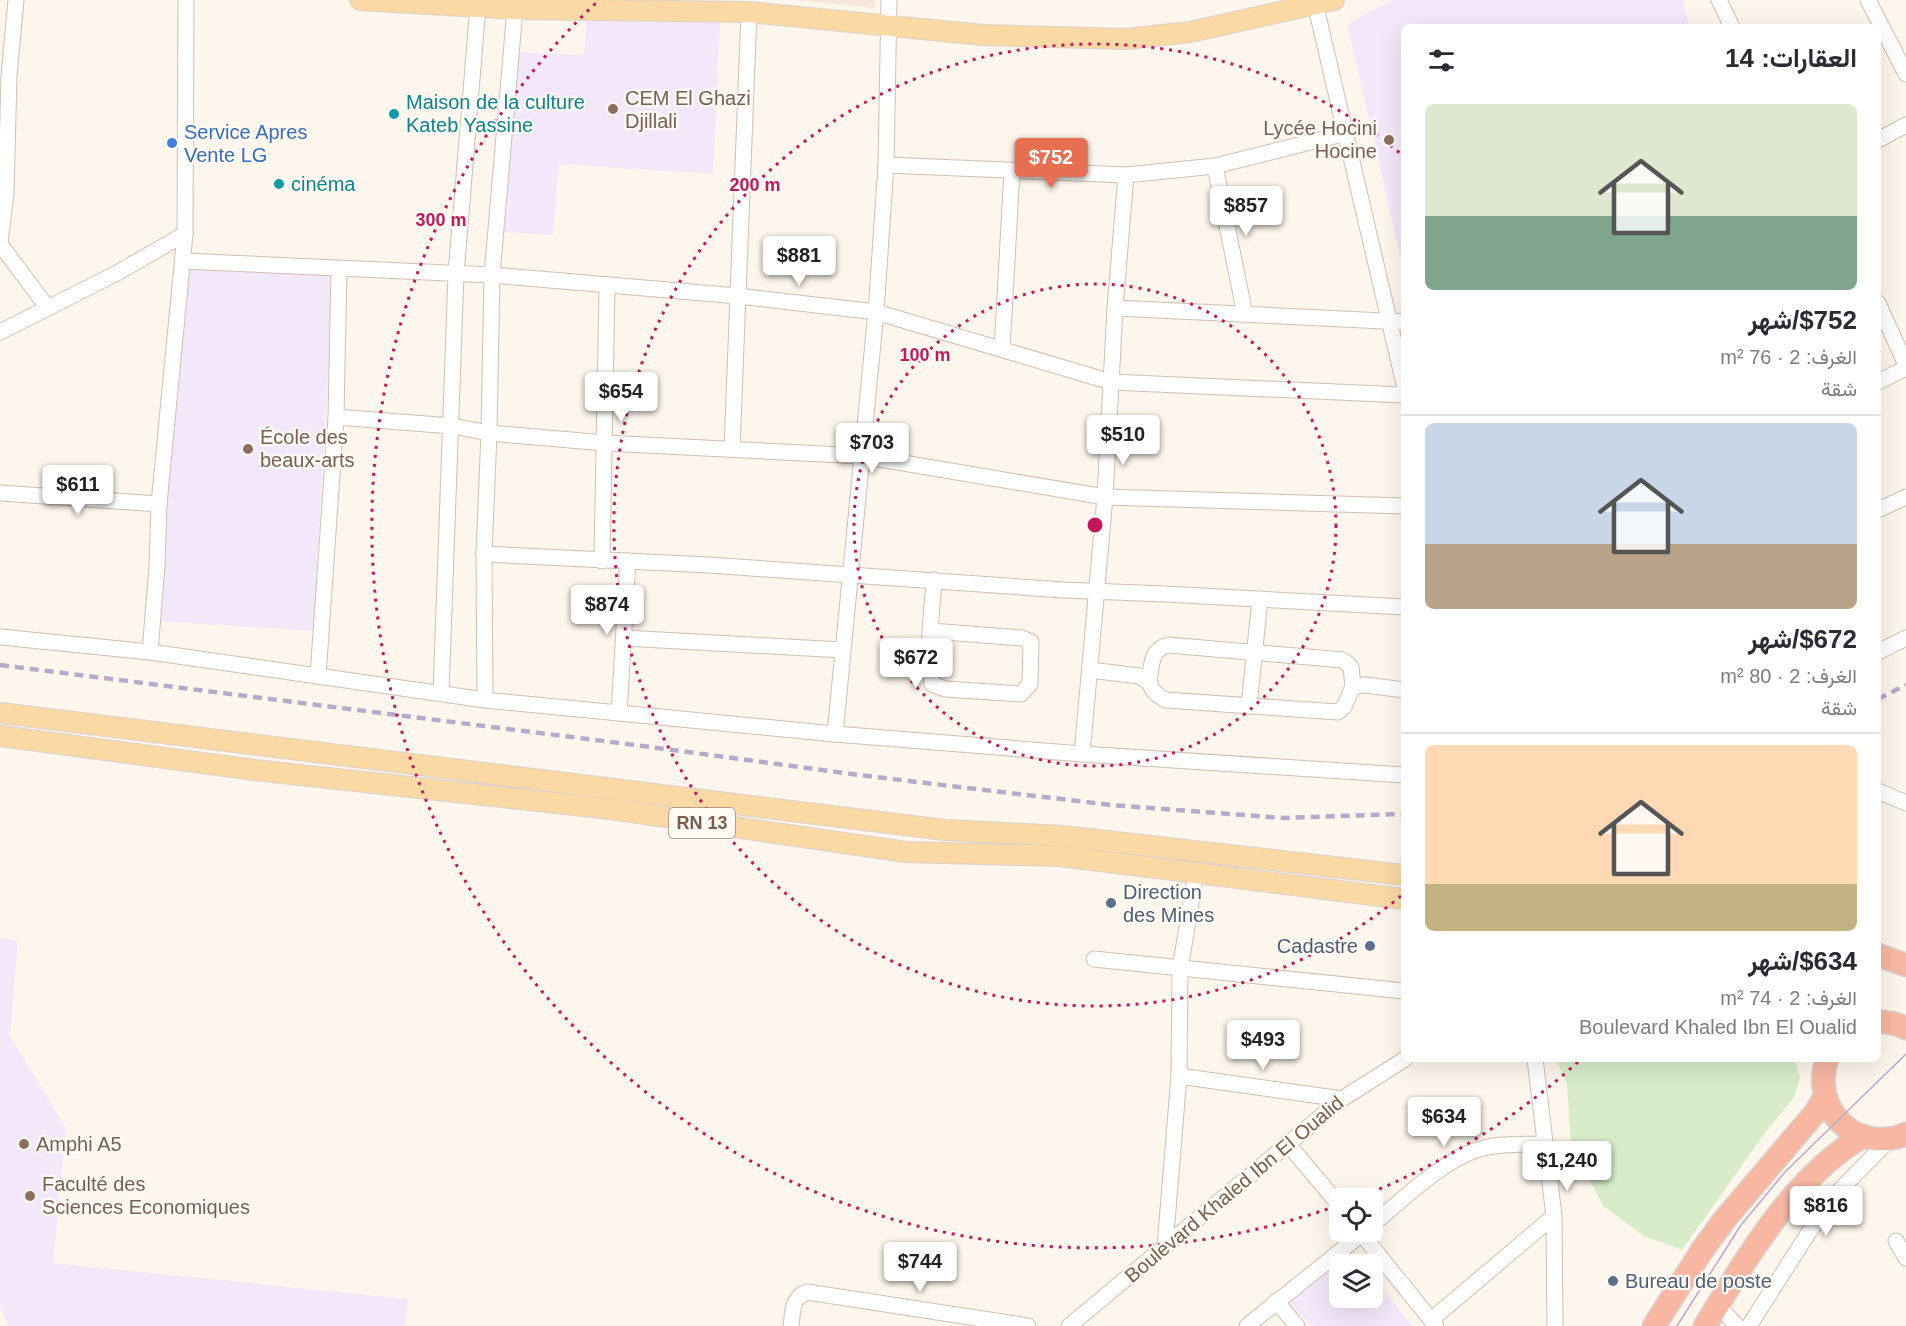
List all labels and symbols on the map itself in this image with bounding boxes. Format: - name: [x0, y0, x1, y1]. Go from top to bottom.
- place label: CEM El Ghazi Djillali: [625, 87, 751, 132]
- place label: Maison de la culture Kateb Yassine: [406, 91, 585, 136]
- marker: CEM El Ghazi Djillali: [606, 102, 620, 116]
- marker: Maison de la culture Kateb Yassine: [387, 107, 401, 121]
- place label: Lycée Hocini Hocine: [1263, 117, 1377, 162]
- place label: Service Apres Vente LG: [184, 121, 307, 166]
- marker: Lycée Hocini Hocine: [1382, 133, 1396, 147]
- marker: Service Apres Vente LG: [165, 136, 179, 150]
- pin: $752: [1015, 138, 1087, 189]
- place label: cinéma: [291, 173, 356, 195]
- text: 200 m: [729, 175, 781, 195]
- marker: cinéma: [272, 177, 286, 191]
- pin: $857: [1210, 186, 1282, 237]
- text: 300 m: [415, 210, 467, 230]
- pin: $881: [763, 236, 835, 287]
- text: 100 m: [899, 345, 951, 365]
- pin: $654: [585, 372, 657, 423]
- pin: $510: [1087, 415, 1159, 466]
- pin: $703: [836, 423, 908, 474]
- place label: École des beaux-arts: [260, 426, 355, 471]
- marker: École des beaux-arts: [241, 442, 255, 456]
- pin: $611: [42, 465, 114, 516]
- centre of rings: [1085, 515, 1105, 535]
- pin: $874: [571, 585, 643, 636]
- pin: $672: [880, 638, 952, 689]
- road number: RN 13: [669, 808, 735, 838]
- place label: Direction des Mines: [1123, 881, 1214, 926]
- marker: Direction des Mines: [1104, 896, 1118, 910]
- place label: Cadastre: [1277, 935, 1358, 957]
- marker: Cadastre: [1363, 939, 1377, 953]
- pin: $493: [1227, 1020, 1299, 1071]
- street label: Boulevard Khaled Ibn El Oualid: [1120, 1091, 1348, 1287]
- pin: $634: [1408, 1097, 1480, 1148]
- place label: Amphi A5: [36, 1133, 122, 1155]
- marker: Amphi A5: [17, 1137, 31, 1151]
- pin: $1,240: [1518, 1141, 1616, 1192]
- place label: Faculté des Sciences Economiques: [42, 1173, 250, 1218]
- pin: $816: [1790, 1186, 1862, 1237]
- marker: Faculté des Sciences Economiques: [23, 1189, 37, 1203]
- pin: $744: [884, 1242, 956, 1293]
- place label: Bureau de poste: [1625, 1270, 1772, 1292]
- marker: Bureau de poste: [1606, 1274, 1620, 1288]

